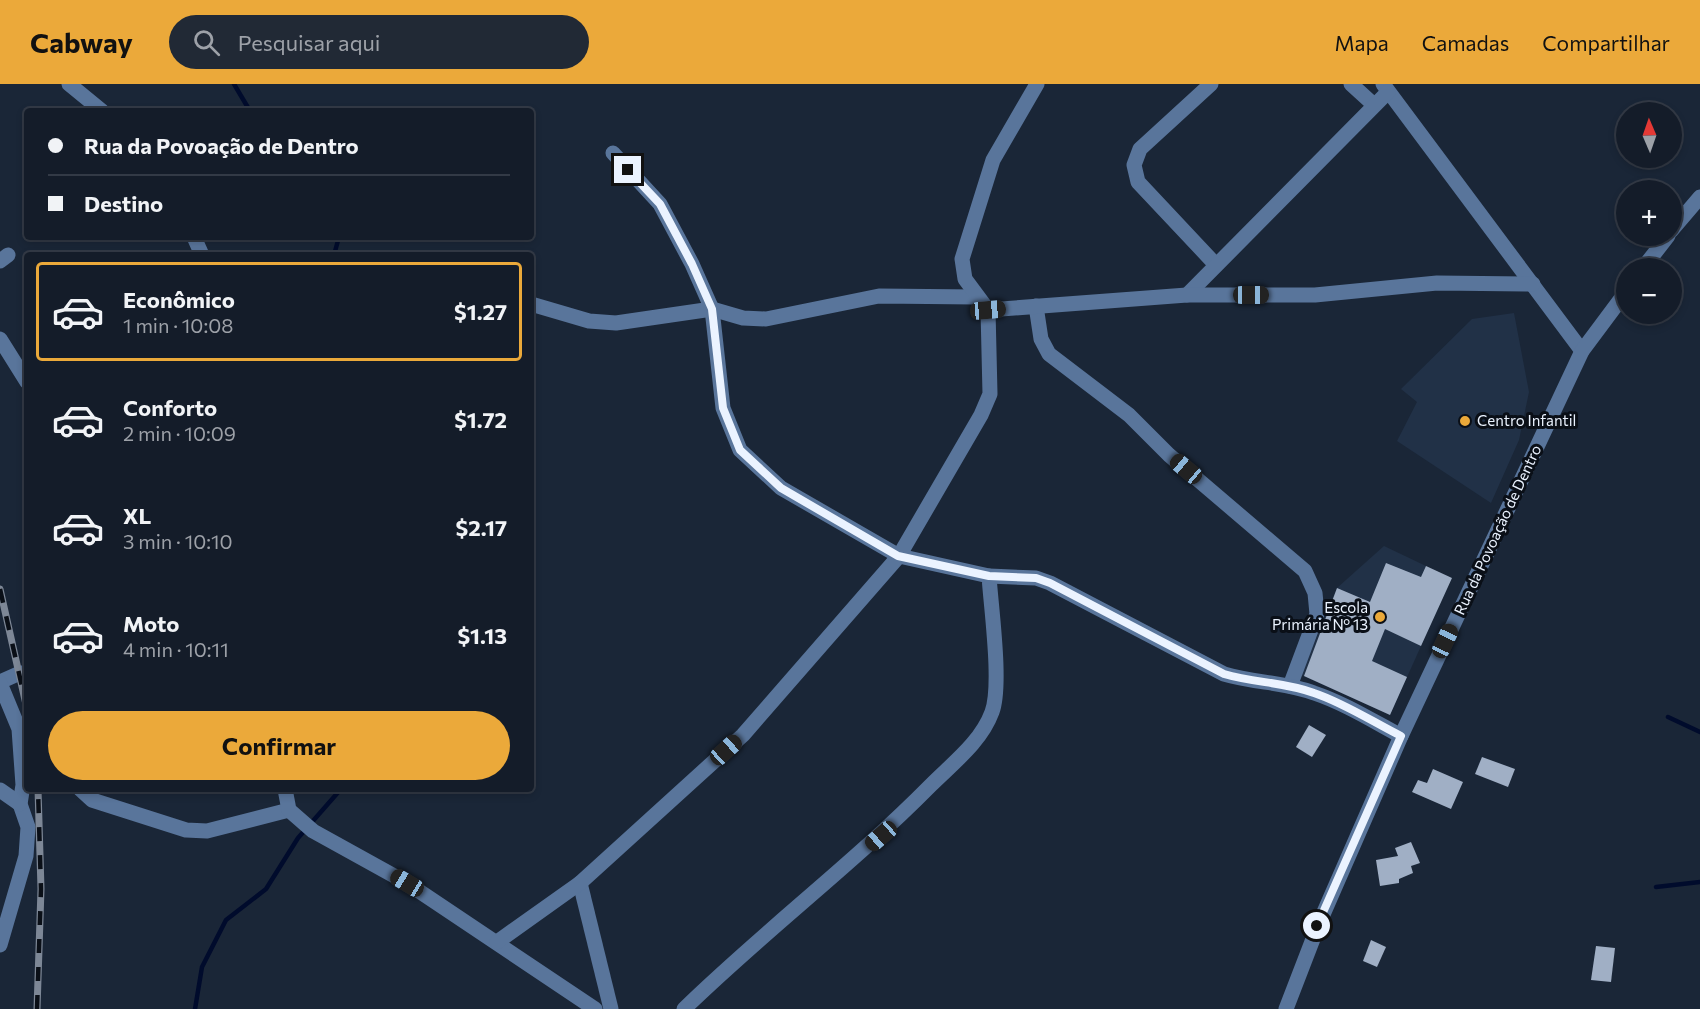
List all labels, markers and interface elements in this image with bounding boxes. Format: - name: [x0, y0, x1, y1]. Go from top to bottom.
- search box: [169, 15, 589, 69]
- text: Cabway: [30, 25, 133, 59]
- icon: search: [190, 26, 223, 59]
- text: Pesquisar aqui: [238, 29, 380, 56]
- text: Mapa: [1335, 30, 1389, 55]
- text: Camadas: [1422, 30, 1509, 55]
- text: Compartilhar: [1542, 30, 1670, 55]
- north arrow: [1616, 102, 1682, 168]
- map controls: [1616, 102, 1682, 324]
- text: Rua da Povoação de Dentro: [84, 132, 359, 159]
- route end: [614, 156, 641, 183]
- button: +: [1616, 180, 1682, 246]
- text: Destino: [84, 190, 163, 217]
- button: −: [1616, 258, 1682, 324]
- icon: car: [51, 285, 105, 339]
- text: Econômico: [123, 286, 235, 313]
- car: [1233, 286, 1269, 304]
- text: $1.27: [454, 298, 507, 325]
- car: [969, 299, 1007, 321]
- text: 1 min · 10:08: [123, 313, 233, 337]
- icon: car: [51, 393, 105, 447]
- text: Conforto: [123, 394, 217, 421]
- text: $1.72: [454, 406, 507, 433]
- place label: Centro Infantil: [1477, 411, 1576, 429]
- marker: Centro Infantil: [1458, 414, 1472, 428]
- text: 2 min · 10:09: [123, 421, 236, 445]
- street label: Rua da Povoação de Dentro: [1450, 442, 1544, 617]
- car: [1166, 451, 1206, 487]
- icon: car: [51, 501, 105, 555]
- text: XL: [123, 502, 151, 529]
- text: $2.17: [456, 514, 507, 541]
- text: 3 min · 10:10: [123, 529, 233, 553]
- place label: Escola Primária Nº 13: [1272, 598, 1368, 633]
- icon: car: [51, 609, 105, 663]
- text: Moto: [123, 610, 179, 637]
- marker: Escola Primária Nº 13: [1373, 610, 1387, 624]
- car: [1429, 621, 1461, 661]
- text: $1.13: [457, 622, 507, 649]
- text: 4 min · 10:11: [123, 637, 229, 661]
- button: Confirmar: [48, 711, 510, 780]
- car: [707, 731, 745, 769]
- car: [862, 817, 900, 855]
- car: [387, 866, 427, 900]
- route start: [1303, 912, 1330, 939]

